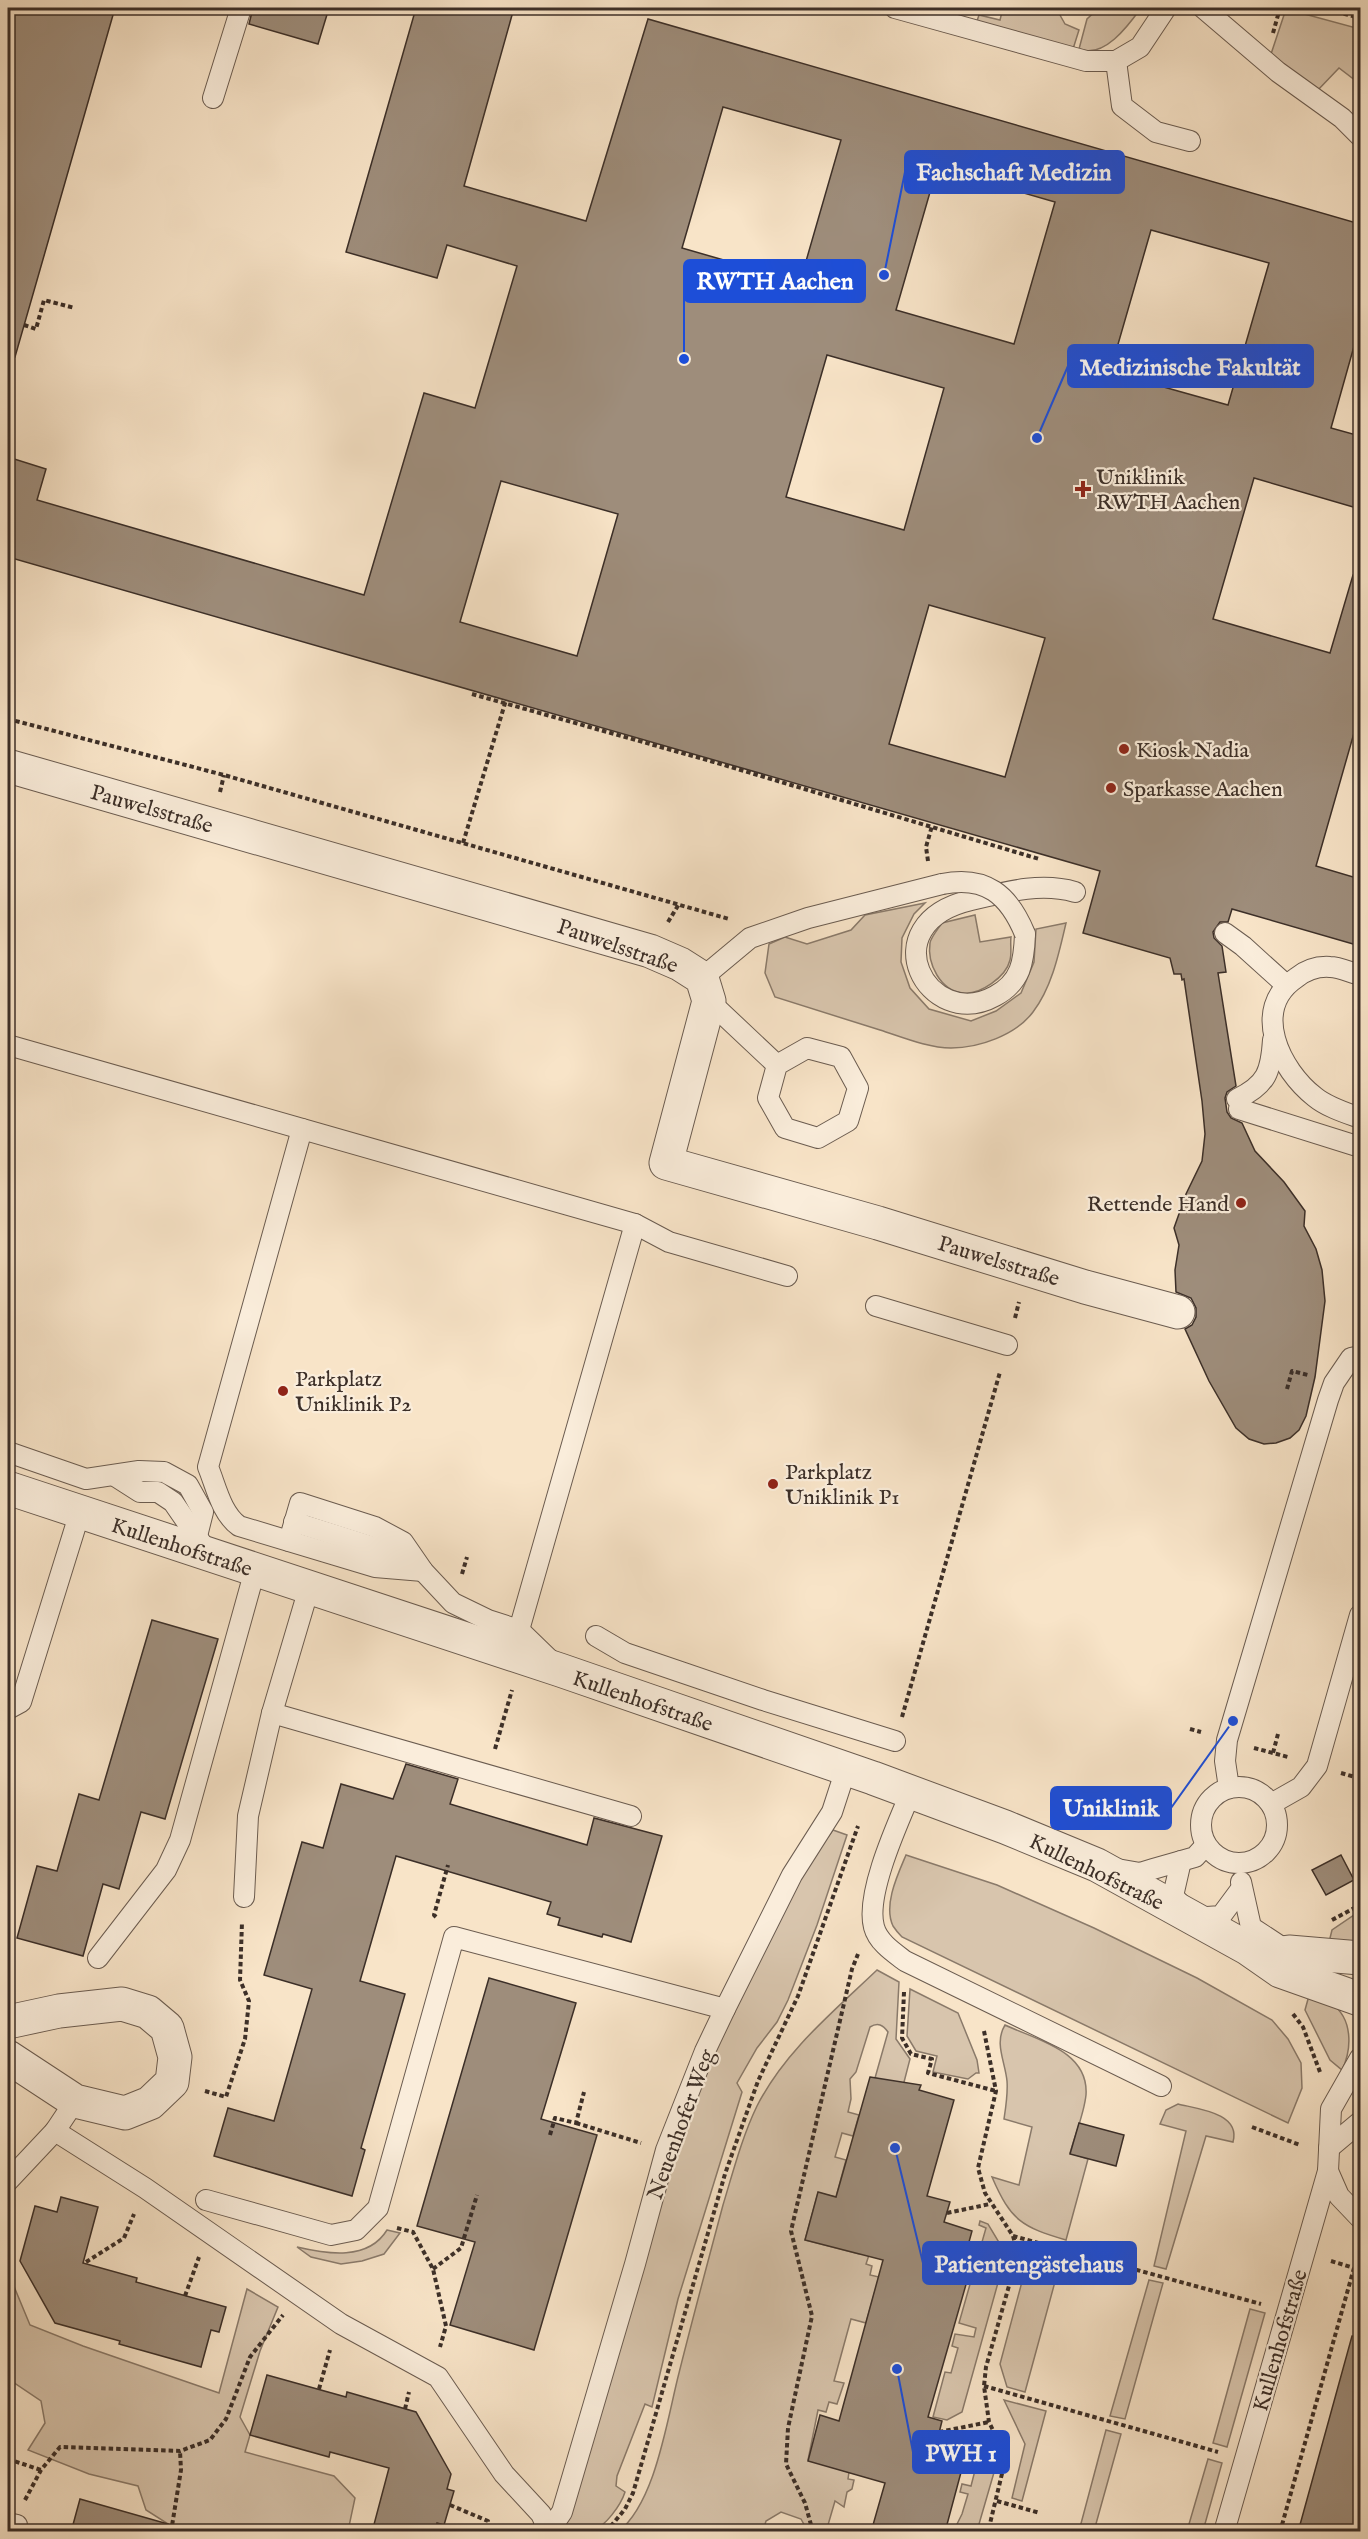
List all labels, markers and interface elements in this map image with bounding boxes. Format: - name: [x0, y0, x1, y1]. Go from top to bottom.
- callout: Fachschaft Medizin: [905, 151, 1124, 193]
- text: Fachschaft Medizin: [916, 158, 1112, 189]
- callout: RWTH Aachen: [684, 260, 865, 302]
- text: RWTH Aachen: [696, 267, 854, 298]
- callout: Medizinische Fakultät: [1068, 345, 1313, 387]
- text: Medizinische Fakultät: [1080, 353, 1301, 384]
- place label: Uniklinik RWTH Aachen: [1096, 464, 1240, 517]
- marker: Uniklinik RWTH Aachen: [1074, 480, 1092, 498]
- place label: Kiosk Nadia: [1136, 737, 1249, 765]
- marker: Kiosk Nadia: [1117, 742, 1131, 756]
- place label: Sparkasse Aachen: [1123, 776, 1283, 804]
- street label: Pauwelsstraße: [87, 779, 216, 841]
- marker: Sparkasse Aachen: [1104, 781, 1118, 795]
- street label: Pauwelsstraße: [553, 913, 681, 981]
- place label: Rettende Hand: [1087, 1191, 1229, 1219]
- marker: Rettende Hand: [1234, 1196, 1248, 1210]
- street label: Pauwelsstraße: [934, 1230, 1063, 1294]
- place label: Parkplatz Uniklinik P2: [295, 1366, 412, 1419]
- marker: Parkplatz Uniklinik P2: [276, 1384, 290, 1398]
- place label: Parkplatz Uniklinik P1: [785, 1459, 899, 1512]
- marker: Parkplatz Uniklinik P1: [766, 1477, 780, 1491]
- street label: Kullenhofstraße: [107, 1512, 255, 1584]
- street label: Kullenhofstraße: [568, 1665, 716, 1739]
- callout: Uniklinik: [1051, 1787, 1171, 1829]
- text: Uniklinik: [1062, 1794, 1161, 1825]
- street label: Kullenhofstraße: [1024, 1828, 1168, 1918]
- street label: Neuenhofer Weg: [642, 2045, 722, 2204]
- callout: Patientengästehaus: [923, 2242, 1136, 2284]
- text: Patientengästehaus: [934, 2250, 1124, 2281]
- street label: Kullenhofstraße: [1247, 2266, 1315, 2415]
- callout: PWH 1: [913, 2431, 1009, 2473]
- text: PWH 1: [925, 2439, 997, 2470]

